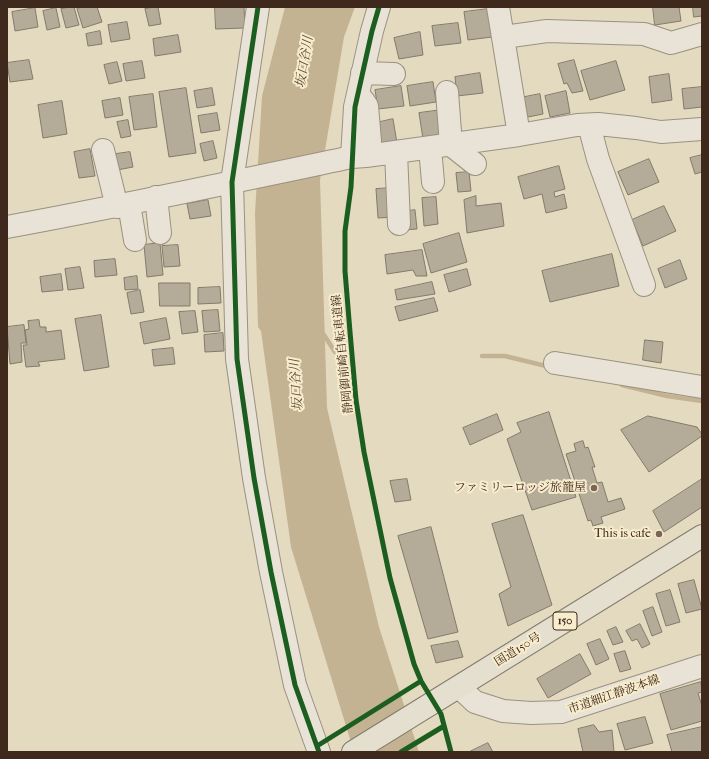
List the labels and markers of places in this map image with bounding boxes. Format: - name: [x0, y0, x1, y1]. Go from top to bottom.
- place label: ファミリーロッジ旅籠屋: [454, 481, 586, 495]
- marker: ファミリーロッジ旅籠屋: [589, 483, 599, 493]
- place label: This is cafe: [594, 527, 651, 541]
- marker: This is cafe: [654, 529, 664, 539]

